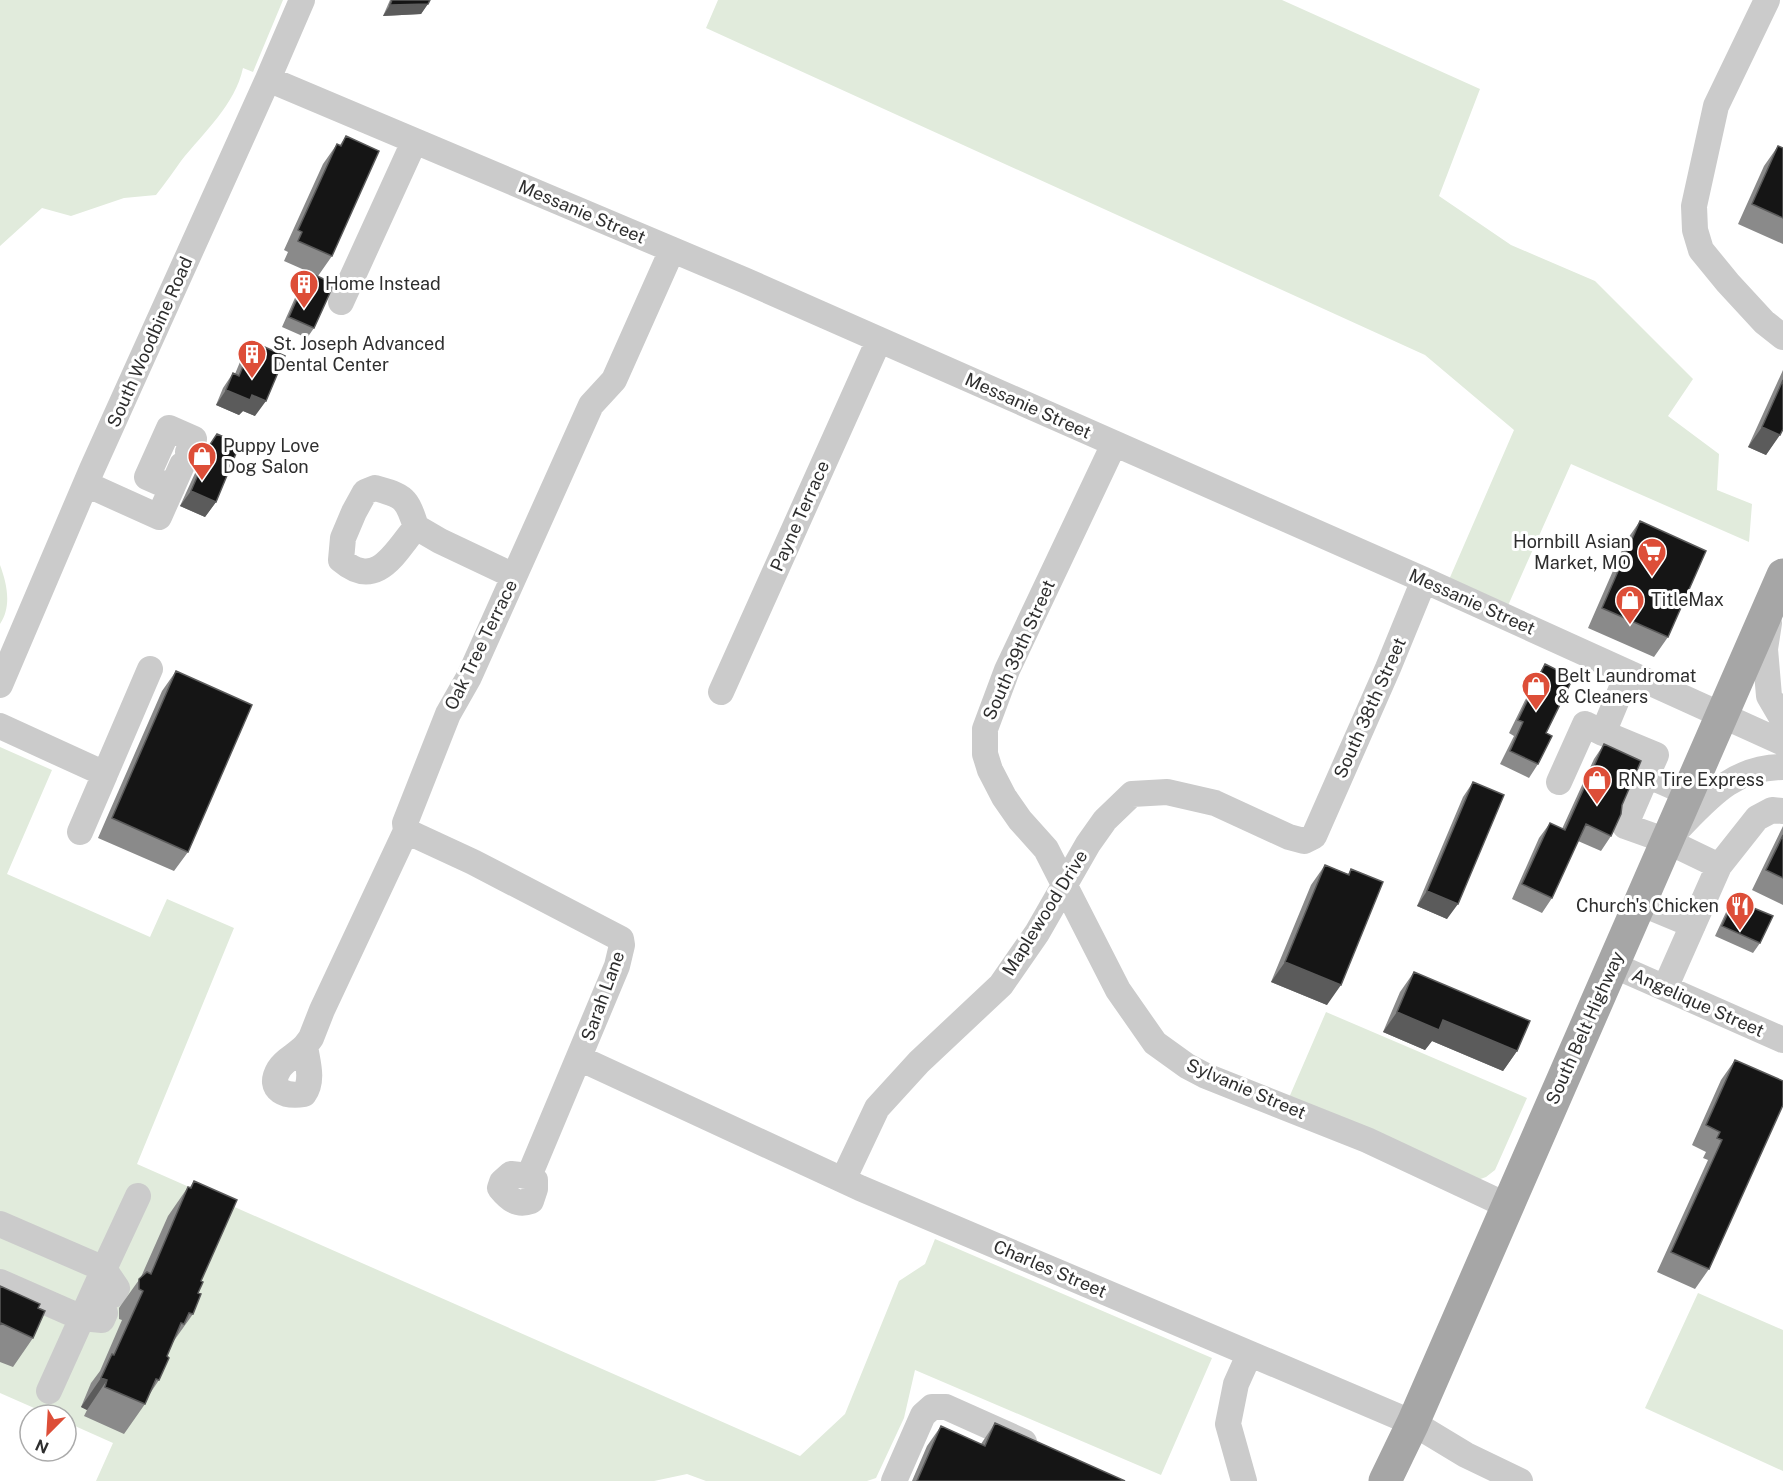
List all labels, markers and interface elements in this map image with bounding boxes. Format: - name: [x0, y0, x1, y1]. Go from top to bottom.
- street label: Messanie Street: [515, 175, 649, 248]
- street label: South Woodbine Road: [102, 253, 197, 430]
- building icon: Home Instead: [288, 268, 320, 310]
- place label: Home Instead: [325, 273, 441, 294]
- place label: St. Joseph Advanced Dental Center: [273, 333, 445, 375]
- building icon: St. Joseph Advanced Dental Center: [236, 338, 268, 380]
- street label: Messanie Street: [962, 368, 1095, 443]
- place label: Puppy Love Dog Salon: [223, 435, 319, 477]
- shop icon: Puppy Love Dog Salon: [186, 440, 218, 482]
- street label: Payne Terrace: [766, 457, 833, 574]
- place label: Hornbill Asian Market, MO: [1513, 531, 1631, 573]
- supermarket icon: Hornbill Asian Market, MO: [1636, 536, 1668, 578]
- street label: Messanie Street: [1406, 564, 1539, 639]
- street label: Oak Tree Terrace: [440, 576, 521, 713]
- street label: South 39th Street: [978, 576, 1059, 723]
- shop icon: TitleMax: [1614, 584, 1646, 626]
- place label: TitleMax: [1651, 589, 1724, 610]
- street label: South 38th Street: [1329, 634, 1410, 781]
- place label: Belt Laundromat & Cleaners: [1557, 665, 1697, 707]
- shop icon: Belt Laundromat & Cleaners: [1520, 670, 1552, 712]
- shop icon: RNR Tire Express: [1581, 764, 1613, 806]
- place label: RNR Tire Express: [1618, 769, 1764, 790]
- street label: Maplewood Drive: [998, 846, 1092, 979]
- restaurant icon: Church's Chicken: [1724, 890, 1756, 932]
- place label: Church's Chicken: [1576, 895, 1719, 916]
- street label: Sarah Lane: [577, 948, 628, 1044]
- street label: South Belt Highway: [1541, 948, 1628, 1108]
- street label: Angelique Street: [1629, 964, 1767, 1041]
- street label: Sylvanie Street: [1183, 1054, 1309, 1123]
- street label: Charles Street: [990, 1235, 1110, 1302]
- north arrow: [18, 1403, 78, 1463]
- text: N: [33, 1435, 52, 1457]

